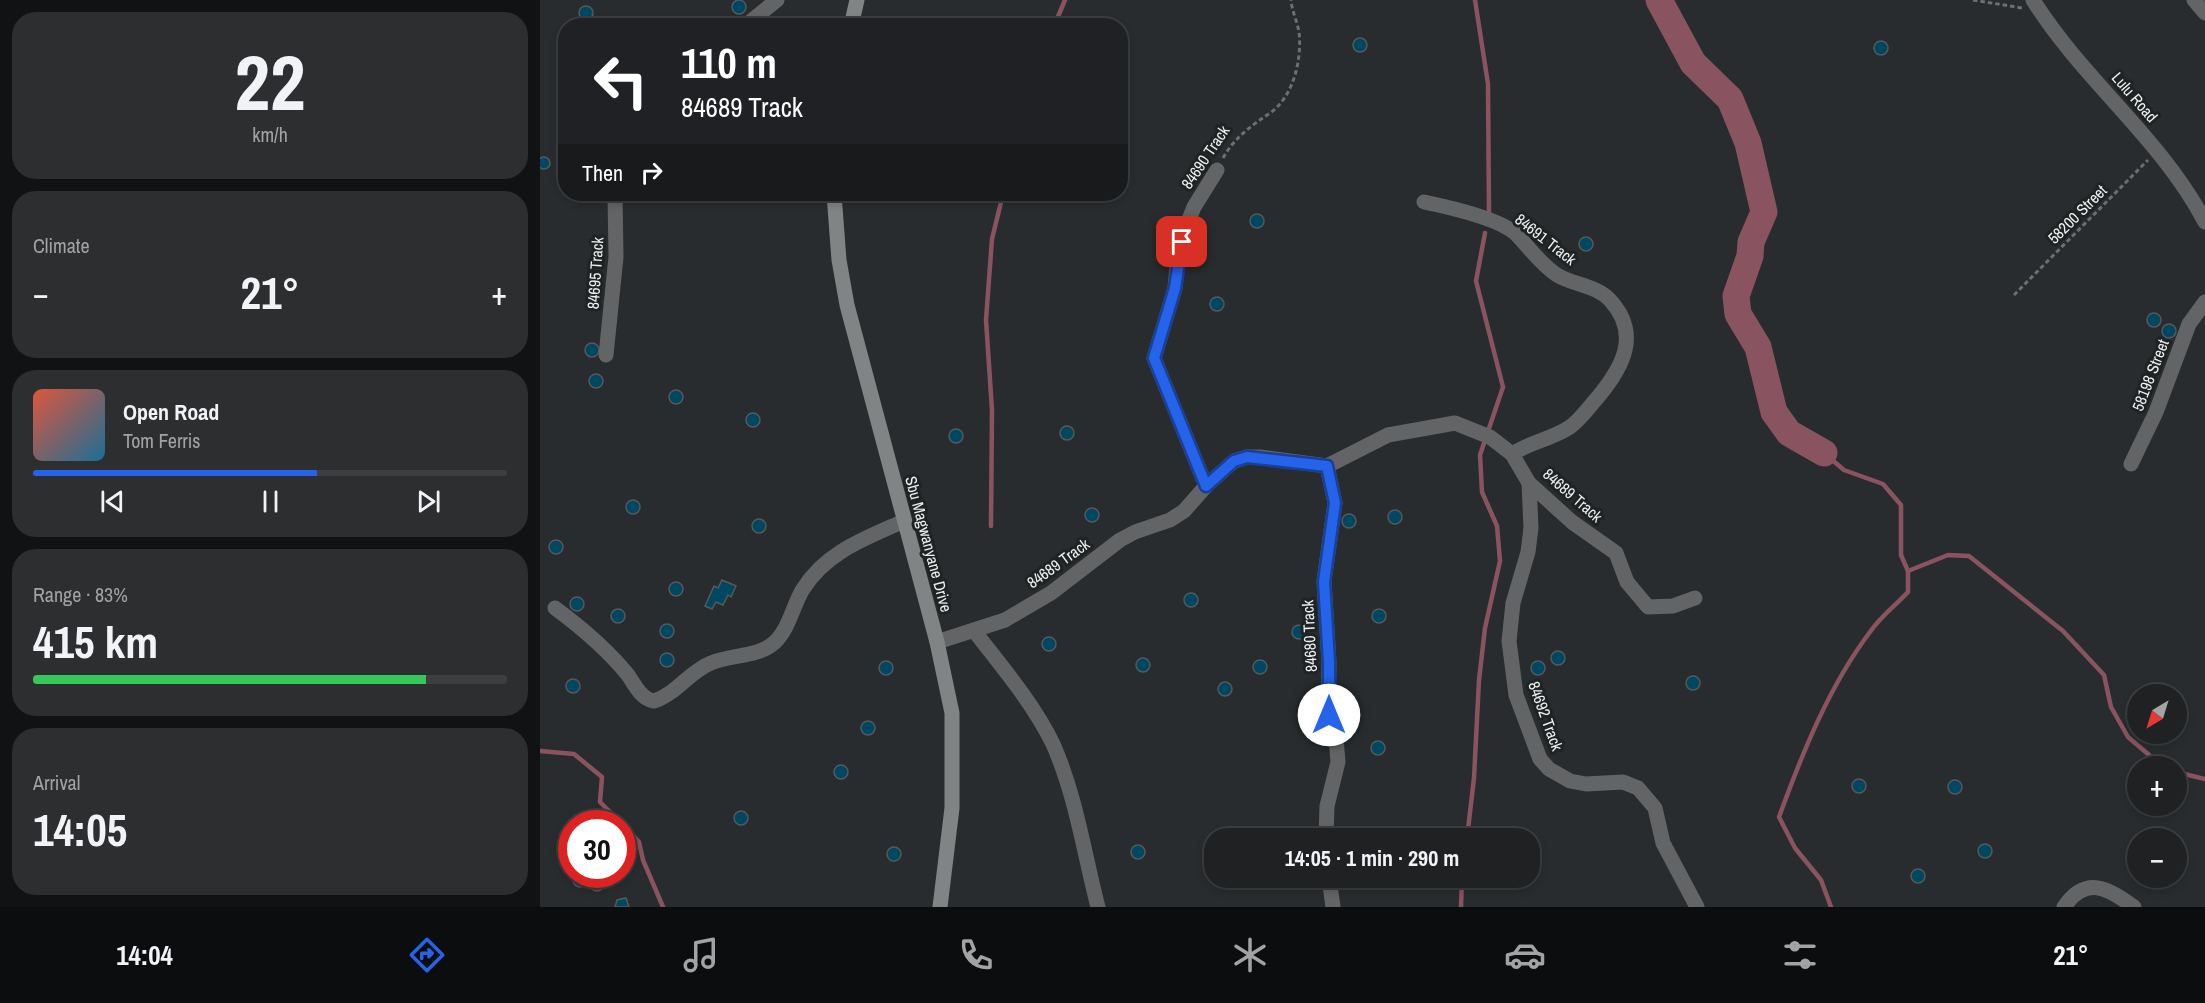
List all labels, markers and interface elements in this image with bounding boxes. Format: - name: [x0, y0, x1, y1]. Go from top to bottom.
- text: 22: [234, 29, 306, 134]
- text: 110 m: [681, 35, 777, 91]
- icon: left: [582, 42, 660, 120]
- street label: Lulu Road: [2107, 67, 2163, 127]
- text: 84689 Track: [681, 89, 803, 125]
- text: km/h: [252, 121, 288, 148]
- street label: 84690 Track: [1176, 121, 1235, 193]
- icon: right: [635, 156, 668, 189]
- text: Then: [582, 158, 623, 188]
- street label: 58200 Street: [2043, 179, 2112, 248]
- street label: 84691 Track: [1511, 208, 1582, 270]
- pin: [1156, 216, 1207, 267]
- icon: arrive: [1165, 225, 1198, 258]
- text: Climate: [33, 232, 90, 259]
- street label: 84695 Track: [582, 236, 609, 310]
- text: 21°: [240, 262, 300, 323]
- text: −: [33, 271, 49, 315]
- text: +: [491, 271, 507, 315]
- street label: 58198 Street: [2126, 336, 2174, 414]
- text: Open Road: [123, 397, 219, 427]
- text: Tom Ferris: [123, 427, 201, 454]
- street label: 84689 Track: [1539, 463, 1608, 527]
- street label: Sbu Magwanyane Drive: [900, 474, 958, 614]
- icon: previous: [96, 485, 129, 518]
- icon: pause: [254, 485, 287, 518]
- icon: next: [412, 485, 445, 518]
- street label: 84689 Track: [1022, 533, 1094, 593]
- text: Range · 83%: [33, 581, 128, 608]
- street label: 84680 Track: [1296, 599, 1322, 673]
- text: 415 km: [33, 611, 158, 672]
- street label: 84692 Track: [1523, 678, 1569, 754]
- position arrow: [1297, 683, 1361, 747]
- north arrow: [2127, 684, 2187, 744]
- map controls: [2127, 684, 2187, 888]
- button: +: [2127, 756, 2187, 816]
- text: Arrival: [33, 769, 80, 796]
- text: 14:05: [33, 799, 127, 860]
- speed limit sign: 30: [558, 810, 636, 888]
- button: −: [2127, 828, 2187, 888]
- text: 14:05 · 1 min · 290 m: [1285, 843, 1459, 873]
- icon: directions: [406, 934, 448, 976]
- icon: music: [680, 934, 722, 976]
- icon: phone: [955, 934, 997, 976]
- icon: climate: [1229, 934, 1271, 976]
- icon: car: [1504, 934, 1546, 976]
- icon: filters: [1779, 934, 1821, 976]
- text: 14:04: [116, 937, 173, 973]
- text: 21°: [2053, 937, 2089, 973]

